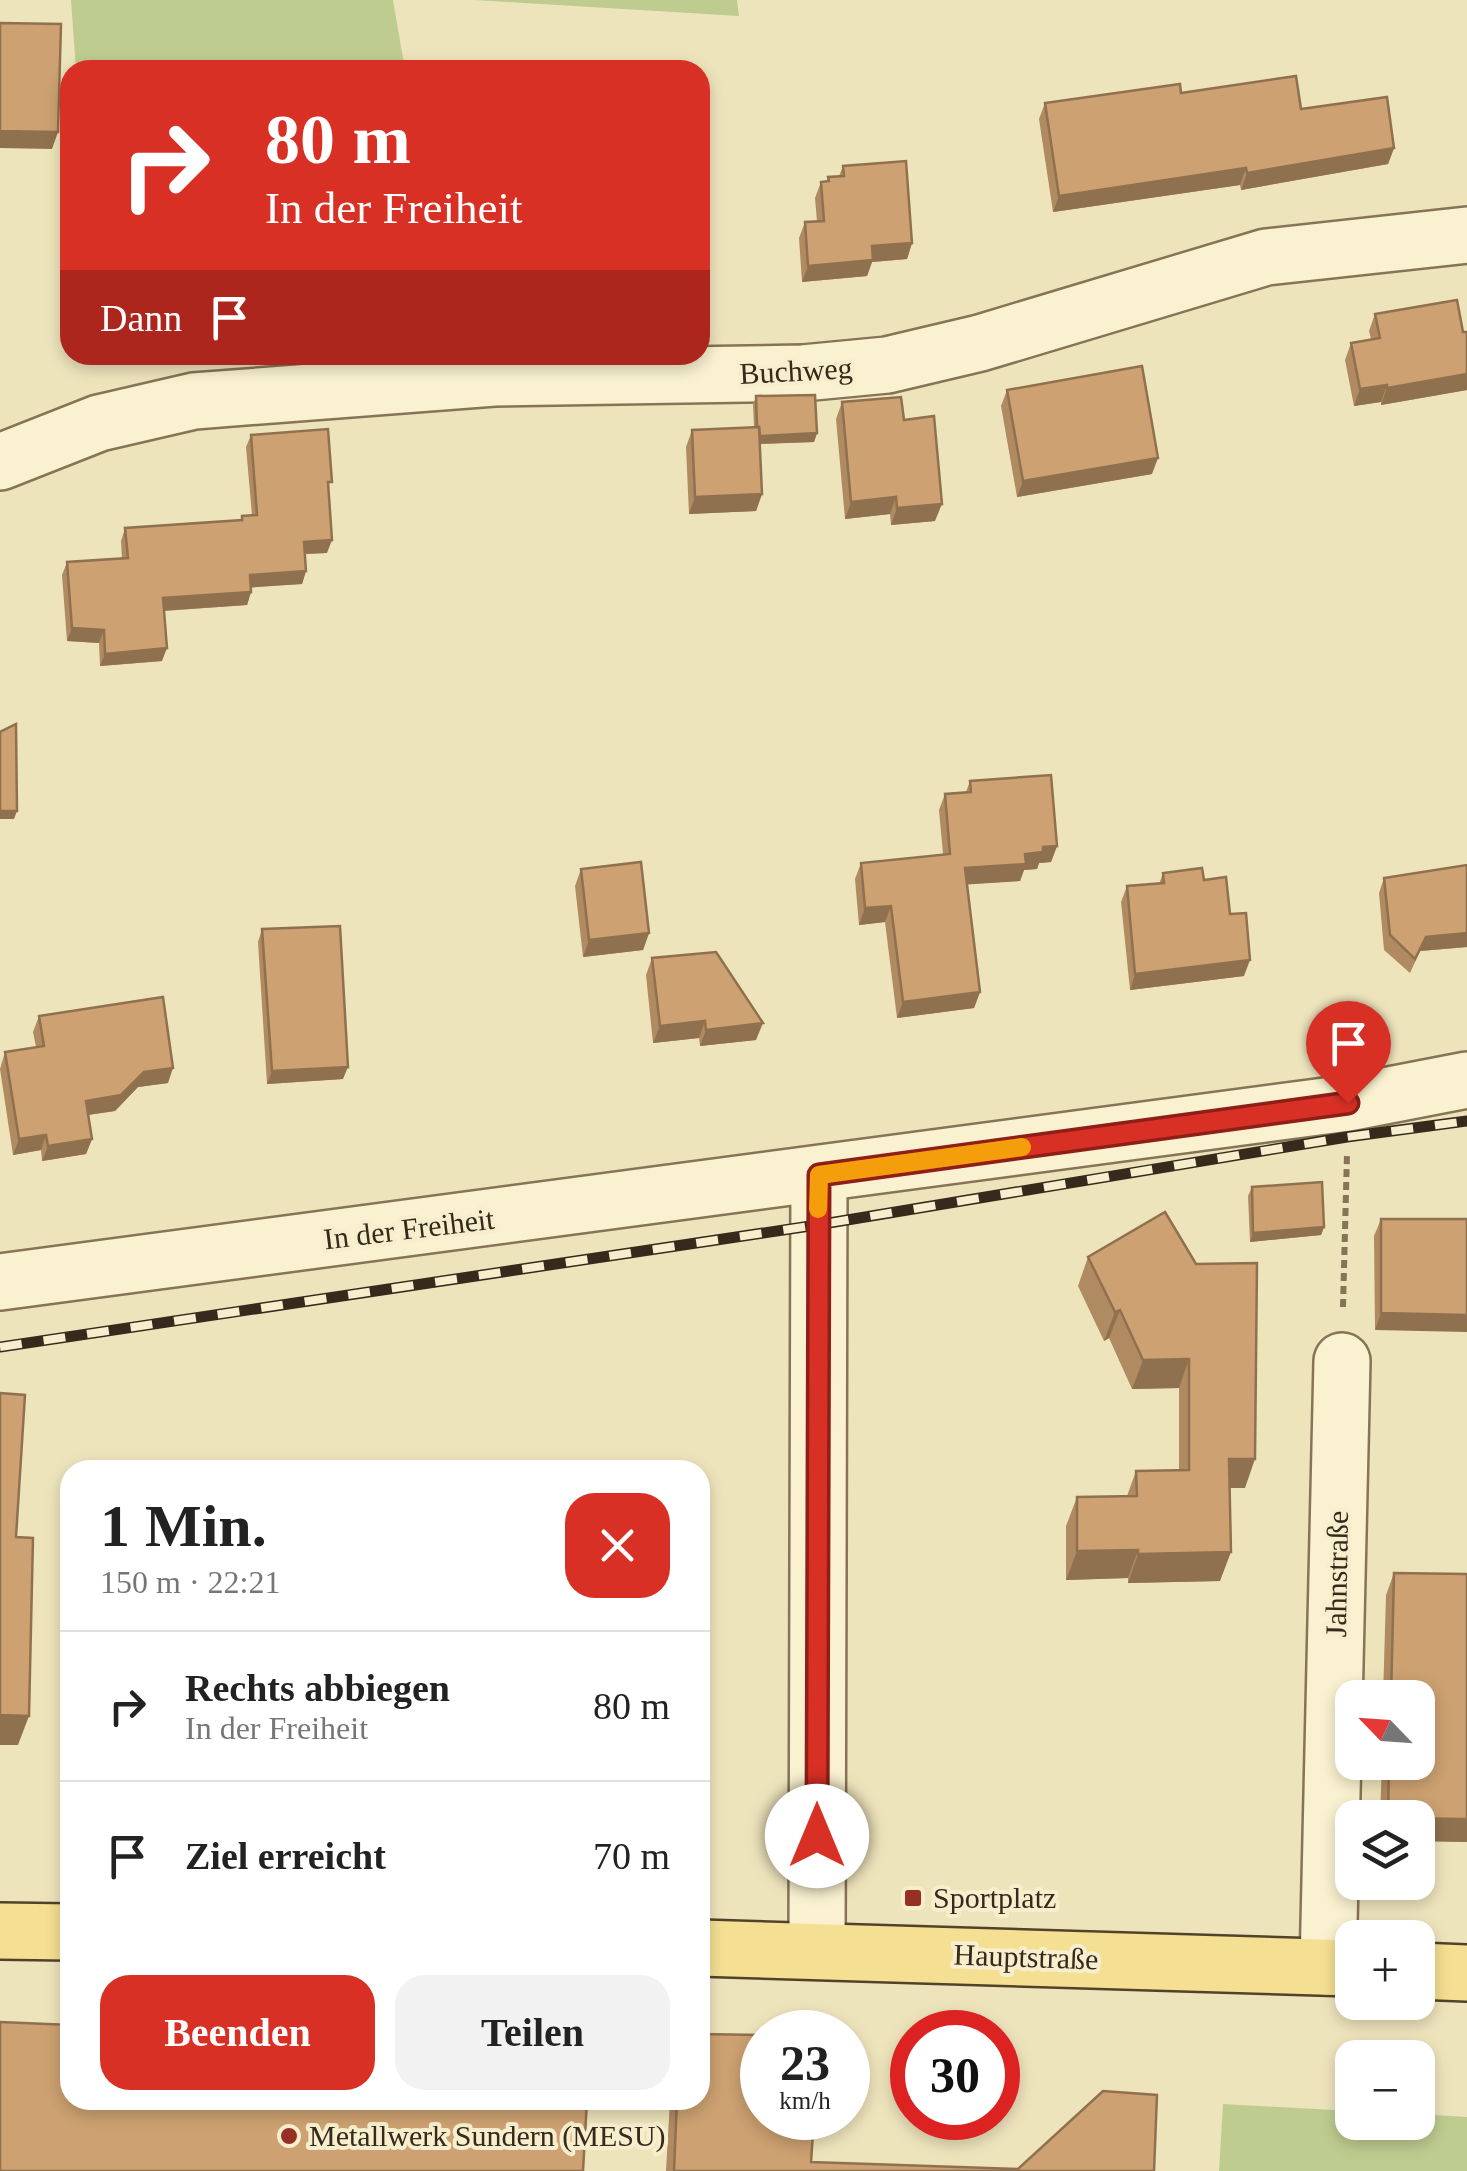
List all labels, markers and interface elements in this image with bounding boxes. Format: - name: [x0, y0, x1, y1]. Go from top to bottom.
- icon: right: [100, 100, 230, 230]
- text: 80 m: [265, 101, 411, 178]
- text: In der Freiheit: [265, 183, 522, 233]
- icon: arrive: [202, 290, 257, 345]
- text: Dann: [100, 297, 182, 339]
- street label: Buchweg: [739, 351, 853, 390]
- pin: [1306, 1001, 1391, 1104]
- icon: arrive: [1321, 1016, 1376, 1071]
- street label: In der Freiheit: [322, 1202, 497, 1255]
- text: 1 Min.: [100, 1493, 267, 1559]
- button: close: [565, 1493, 670, 1598]
- street label: Jahnstraße: [1319, 1510, 1354, 1638]
- text: 150 m · 22:21: [100, 1564, 280, 1600]
- text: Rechts abbiegen: [185, 1667, 450, 1709]
- icon: right: [100, 1679, 155, 1734]
- north arrow: [1335, 1680, 1435, 1780]
- map controls: [1335, 1680, 1435, 2140]
- text: 80 m: [593, 1685, 670, 1727]
- text: In der Freiheit: [185, 1710, 368, 1746]
- position arrow: [765, 1784, 869, 1888]
- button: layers: [1335, 1800, 1435, 1900]
- icon: arrive: [100, 1829, 155, 1884]
- text: Ziel erreicht: [185, 1835, 386, 1877]
- text: 70 m: [593, 1835, 670, 1877]
- place label: Sportplatz: [933, 1881, 1056, 1914]
- marker: Sportplatz: [902, 1887, 924, 1909]
- button: +: [1335, 1920, 1435, 2020]
- street label: Hauptstraße: [953, 1937, 1099, 1976]
- button: Beenden: [100, 1975, 375, 2090]
- button: Teilen: [395, 1975, 670, 2090]
- speed limit sign: 30: [890, 2010, 1020, 2140]
- text: 23: [780, 2035, 830, 2091]
- button: −: [1335, 2040, 1435, 2140]
- text: km/h: [779, 2087, 831, 2114]
- place label: Metallwerk Sundern (MESU): [309, 2119, 666, 2153]
- marker: Metallwerk Sundern (MESU): [278, 2125, 300, 2147]

